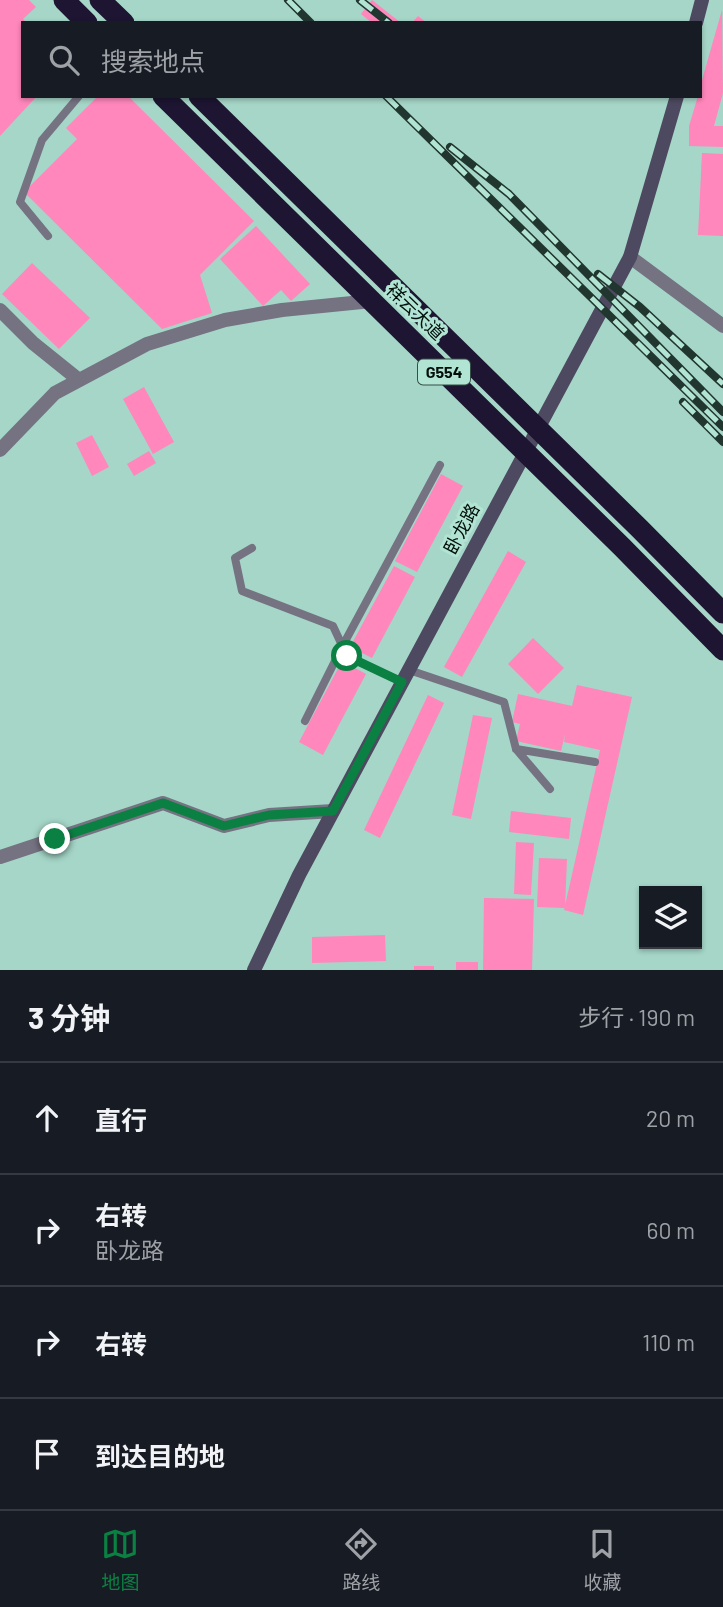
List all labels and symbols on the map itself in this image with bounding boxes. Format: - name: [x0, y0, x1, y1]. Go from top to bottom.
- street label: 祥云大道: [382, 278, 449, 344]
- road number: G554: [418, 360, 470, 384]
- street label: 卧龙路: [439, 500, 484, 558]
- route start: [331, 640, 362, 671]
- route end: [39, 823, 70, 854]

